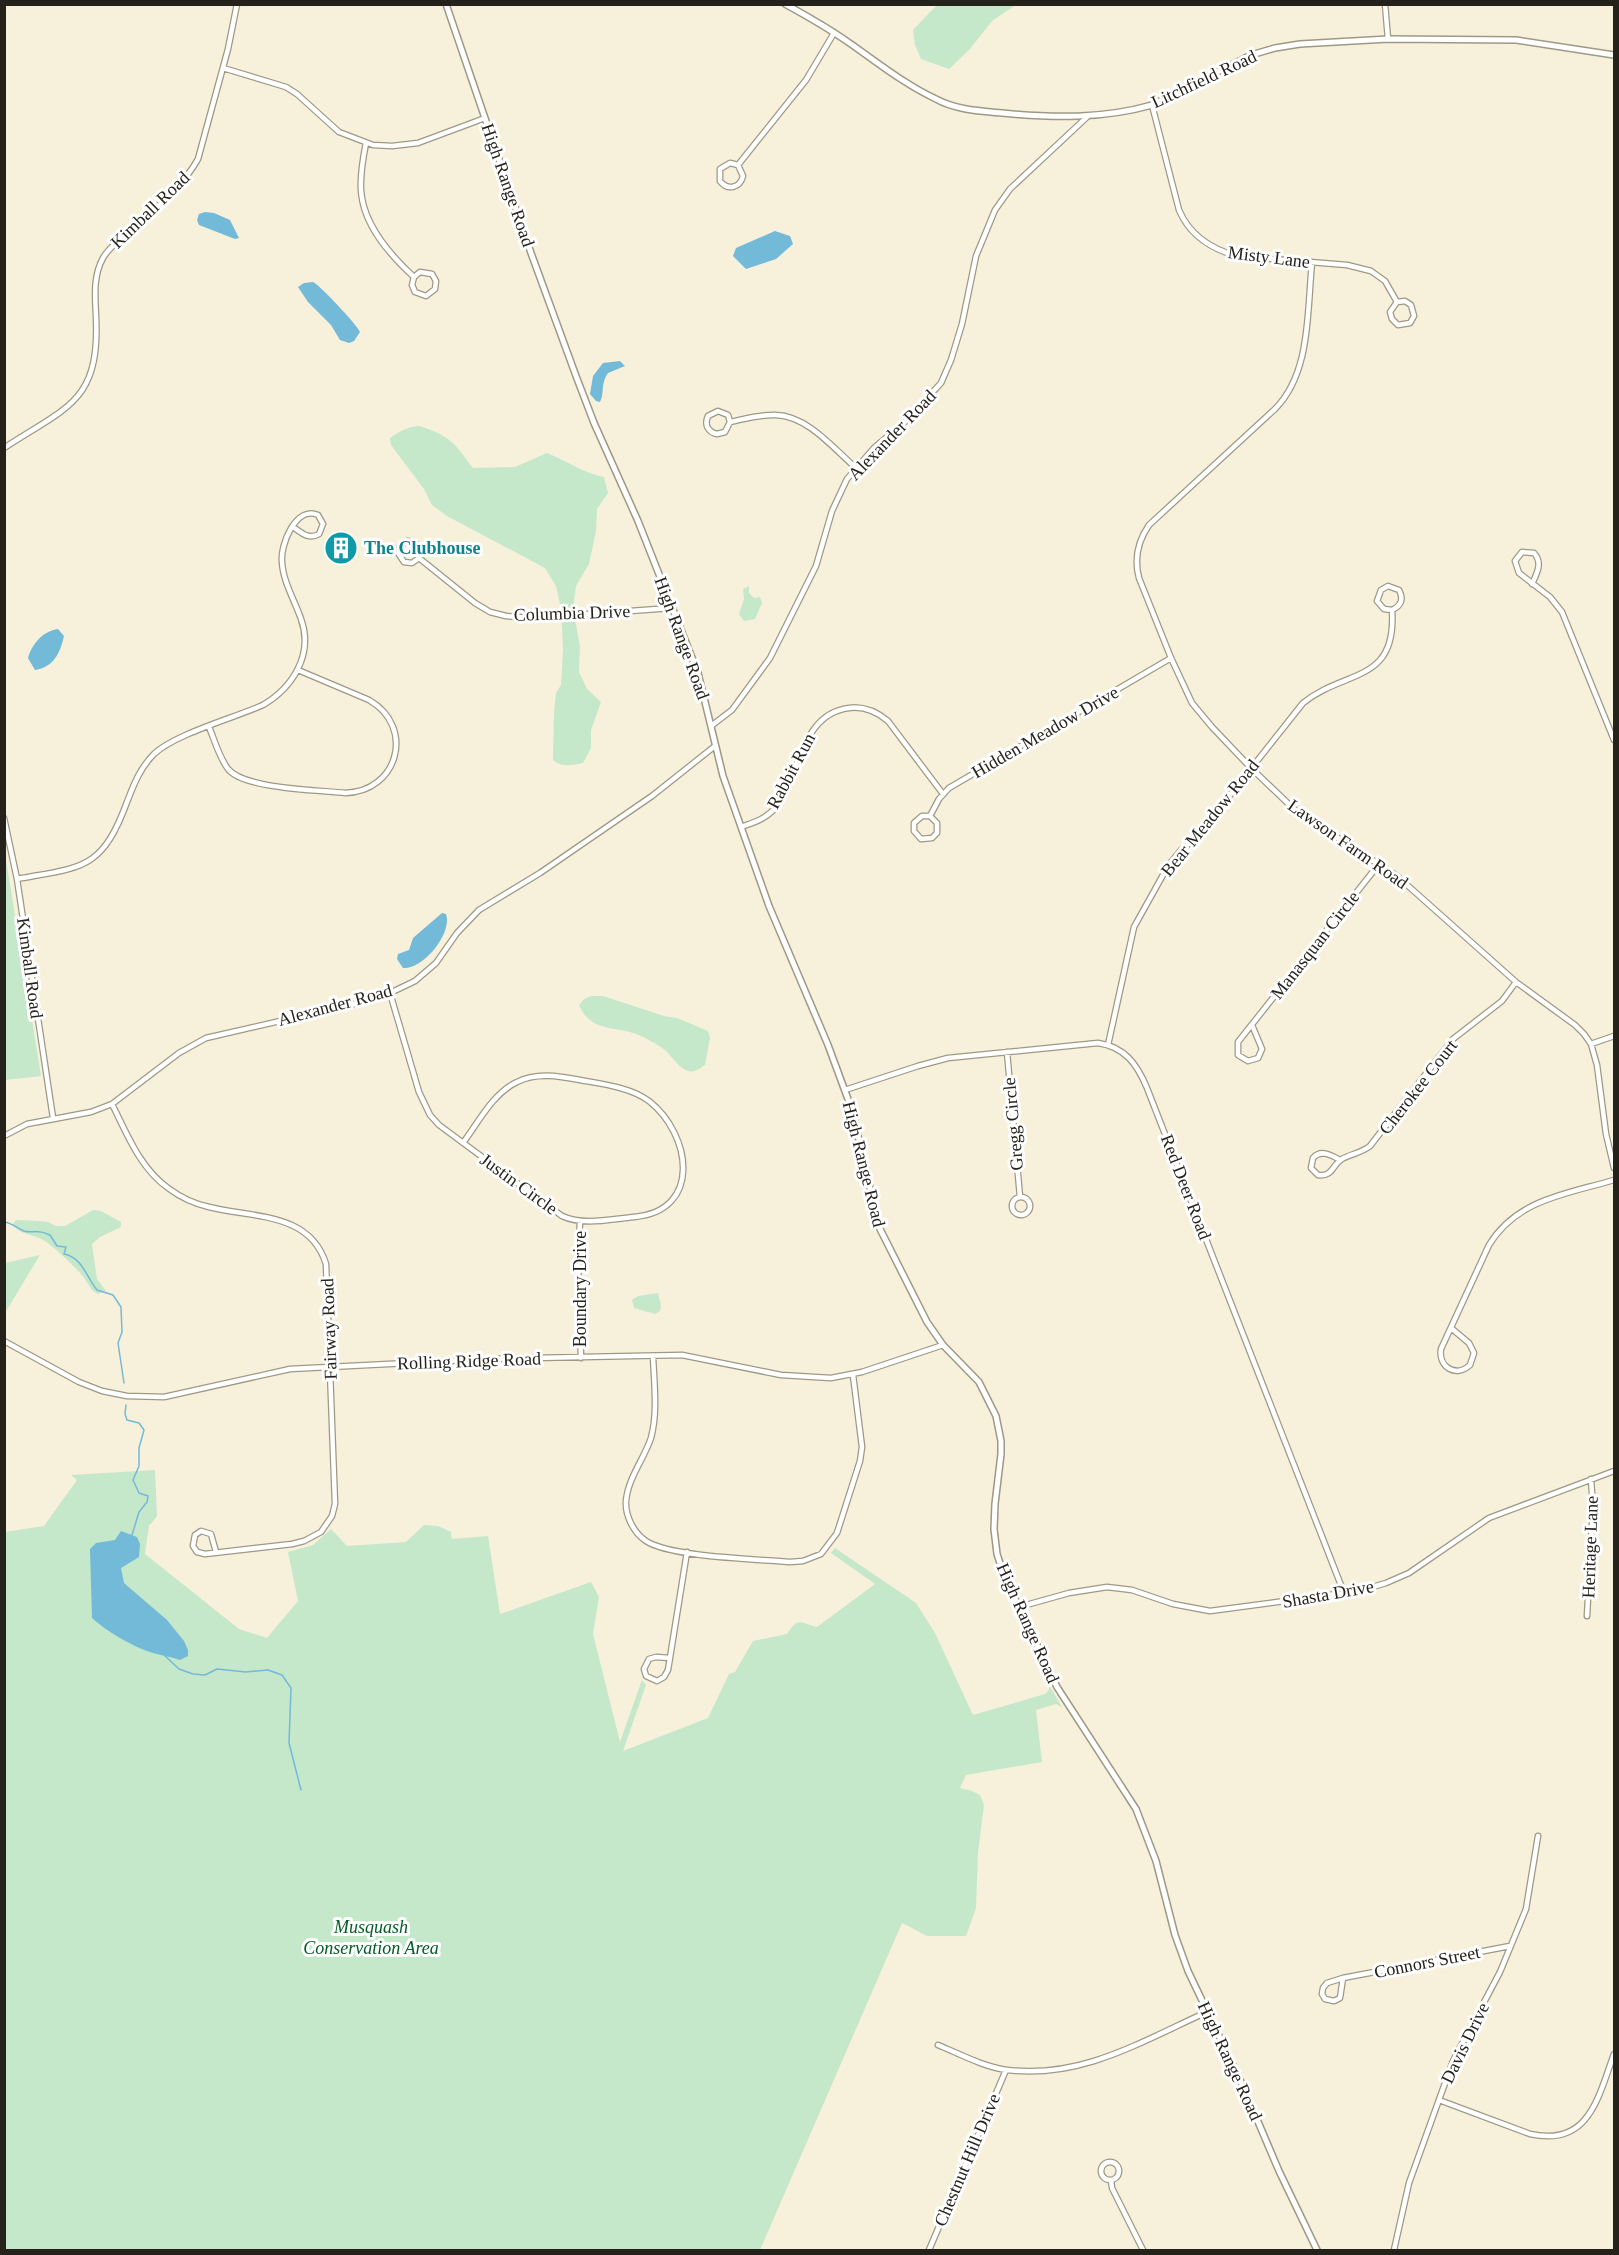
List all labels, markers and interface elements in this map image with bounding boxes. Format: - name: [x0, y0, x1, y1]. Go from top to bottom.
- street label: Litchfield Road: [1148, 46, 1260, 112]
- street label: High Range Road: [478, 121, 538, 249]
- street label: Kimball Road: [107, 168, 193, 252]
- street label: Misty Lane: [1227, 242, 1311, 272]
- street label: Alexander Road: [844, 386, 940, 484]
- building icon: The Clubhouse: [323, 530, 359, 566]
- place label: The Clubhouse: [364, 538, 481, 558]
- street label: High Range Road: [651, 574, 713, 702]
- street label: Columbia Drive: [513, 601, 631, 625]
- street label: Hidden Meadow Drive: [968, 682, 1122, 782]
- street label: Rabbit Run: [763, 730, 819, 812]
- street label: Bear Meadow Road: [1157, 756, 1263, 880]
- street label: Lawson Farm Road: [1284, 795, 1412, 893]
- street label: Manasquan Circle: [1267, 887, 1363, 1003]
- street label: Kimball Road: [13, 916, 47, 1020]
- street label: Alexander Road: [276, 980, 394, 1030]
- street label: Cherokee Court: [1375, 1036, 1461, 1138]
- street label: Gregg Circle: [999, 1077, 1027, 1171]
- street label: High Range Road: [839, 1099, 889, 1229]
- street label: Red Deer Road: [1157, 1132, 1215, 1242]
- street label: Justin Circle: [477, 1149, 561, 1219]
- street label: Boundary Drive: [570, 1231, 590, 1347]
- street label: Fairway Road: [317, 1278, 341, 1380]
- street label: Rolling Ridge Road: [397, 1348, 541, 1374]
- street label: Heritage Lane: [1578, 1495, 1602, 1599]
- street label: High Range Road: [993, 1560, 1063, 1686]
- street label: Shasta Drive: [1281, 1576, 1375, 1612]
- park label: Musquash Conservation Area: [303, 1917, 439, 1958]
- street label: Connors Street: [1372, 1942, 1482, 1982]
- street label: High Range Road: [1194, 1998, 1266, 2124]
- street label: Davis Drive: [1437, 1999, 1493, 2087]
- street label: Chestnut Hill Drive: [930, 2091, 1004, 2229]

